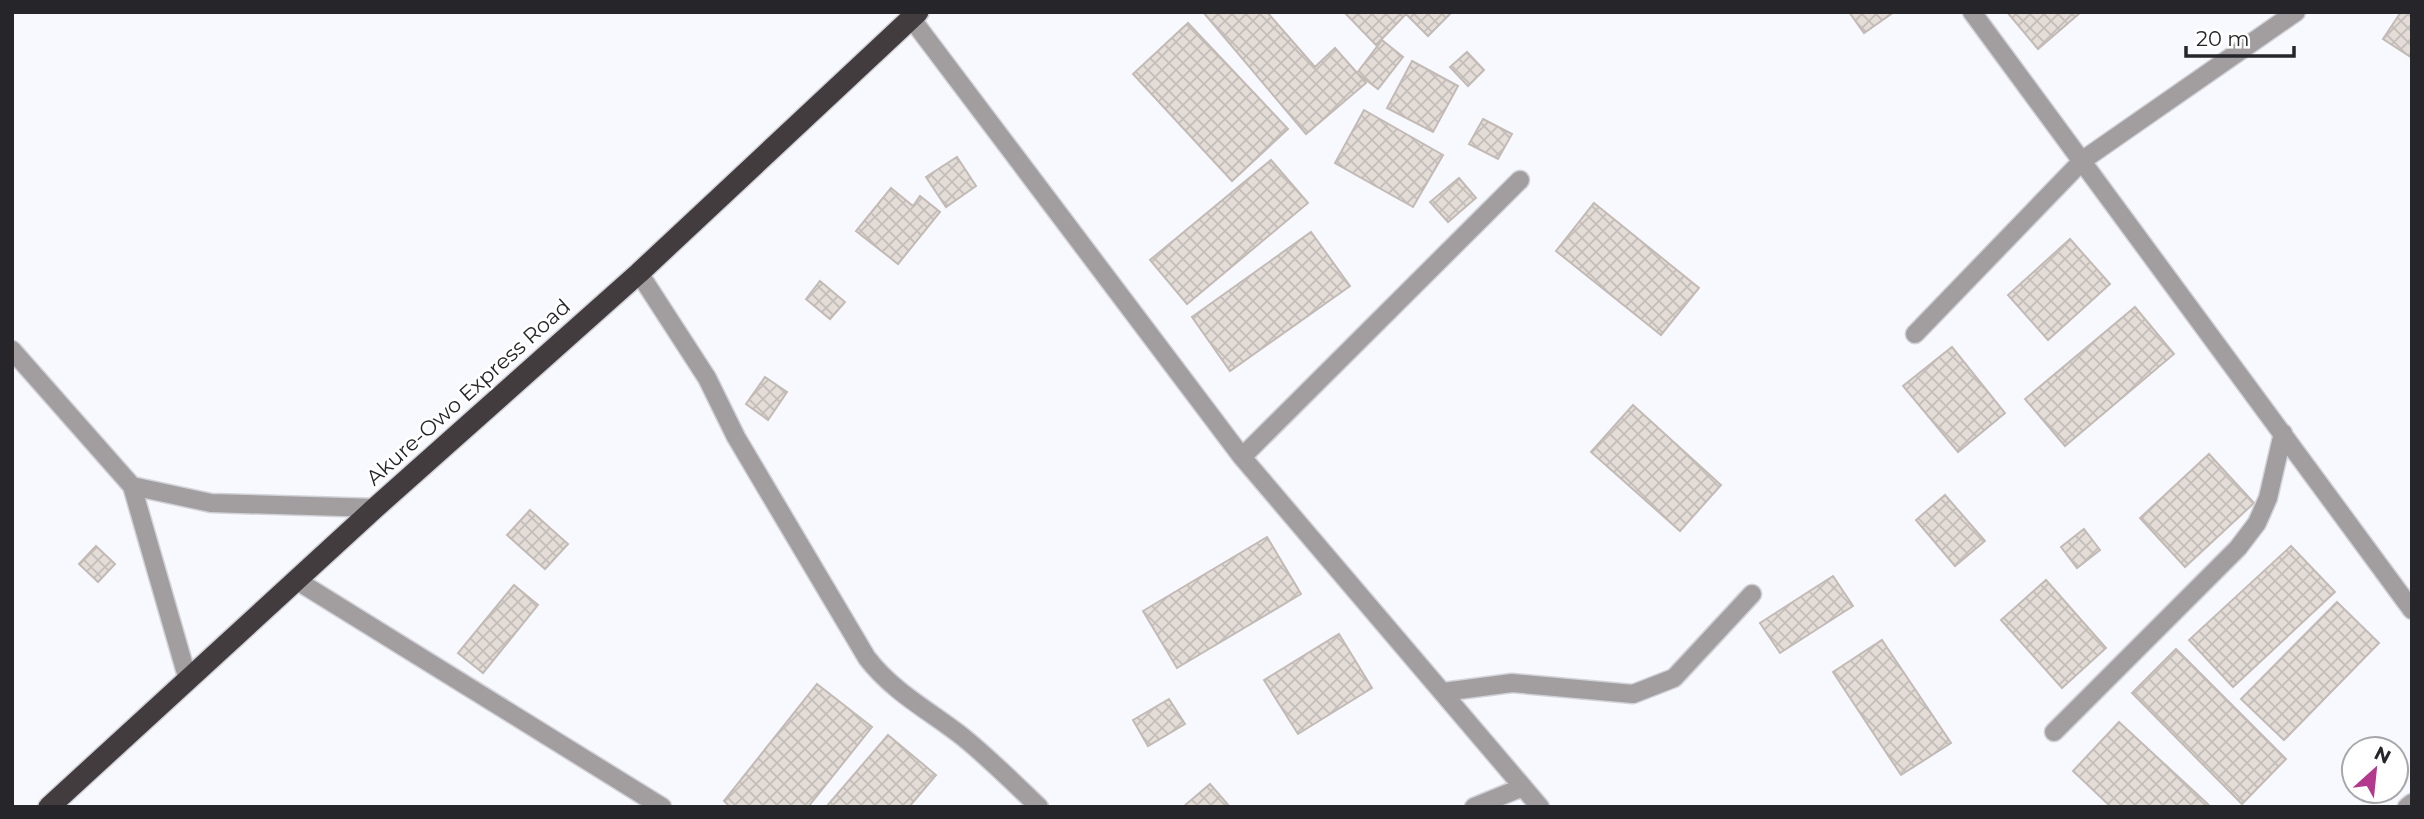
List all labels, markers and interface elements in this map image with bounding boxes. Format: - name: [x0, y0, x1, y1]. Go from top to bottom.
- scale bar: [2186, 14, 2294, 58]
- text: 20 m: [2196, 26, 2250, 51]
- street label: Akure-Owo Express Road: [361, 294, 575, 490]
- north arrow: [2340, 735, 2410, 805]
- text: N: [2370, 742, 2395, 769]

